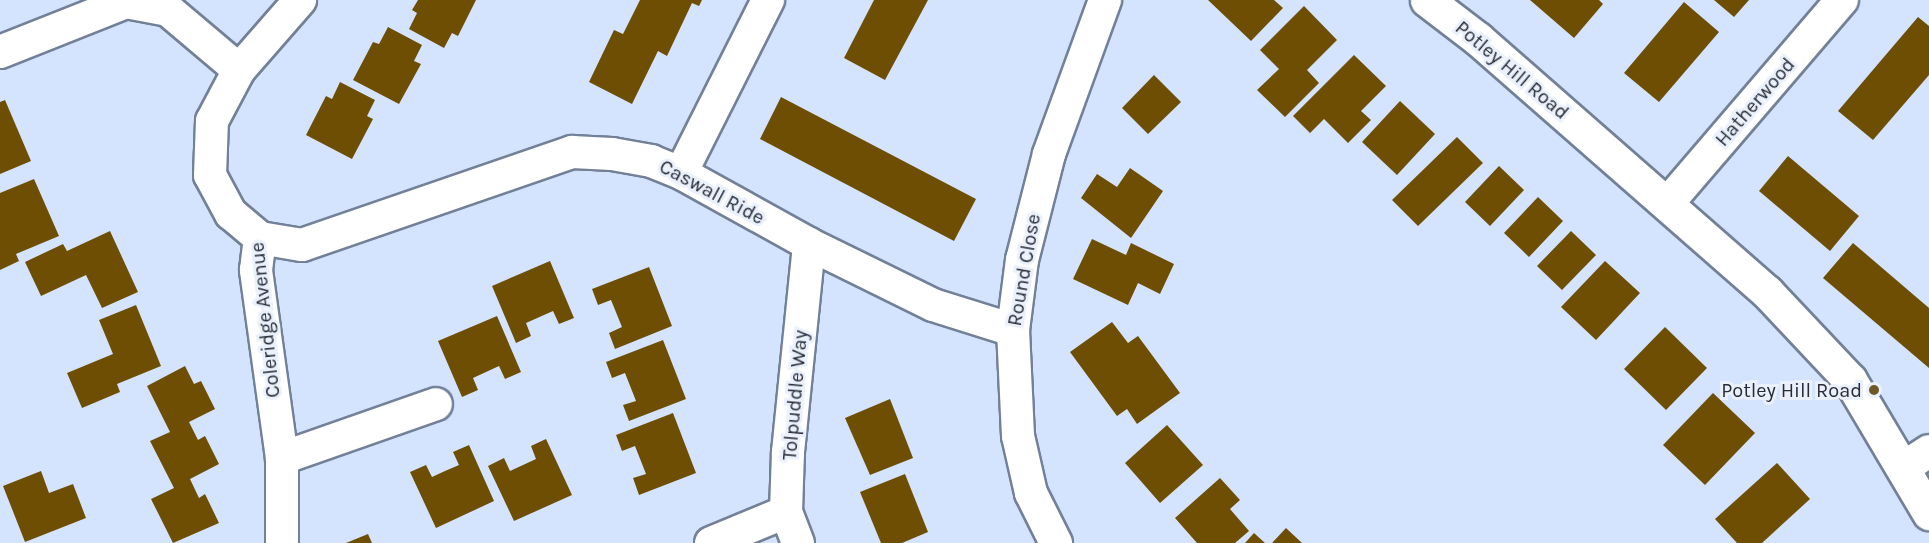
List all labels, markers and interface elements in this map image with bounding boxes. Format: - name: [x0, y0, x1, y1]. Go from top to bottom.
- street label: Potley Hill Road: [1450, 16, 1574, 124]
- street label: Hatherwood: [1710, 53, 1800, 151]
- street label: Caswall Ride: [655, 154, 769, 230]
- street label: Round Close: [1002, 212, 1046, 328]
- street label: Coleridge Avenue: [245, 241, 285, 399]
- street label: Tolpuddle Way: [777, 329, 813, 461]
- place label: Potley Hill Road: [1721, 378, 1862, 402]
- marker: Potley Hill Road: [1867, 383, 1881, 397]

